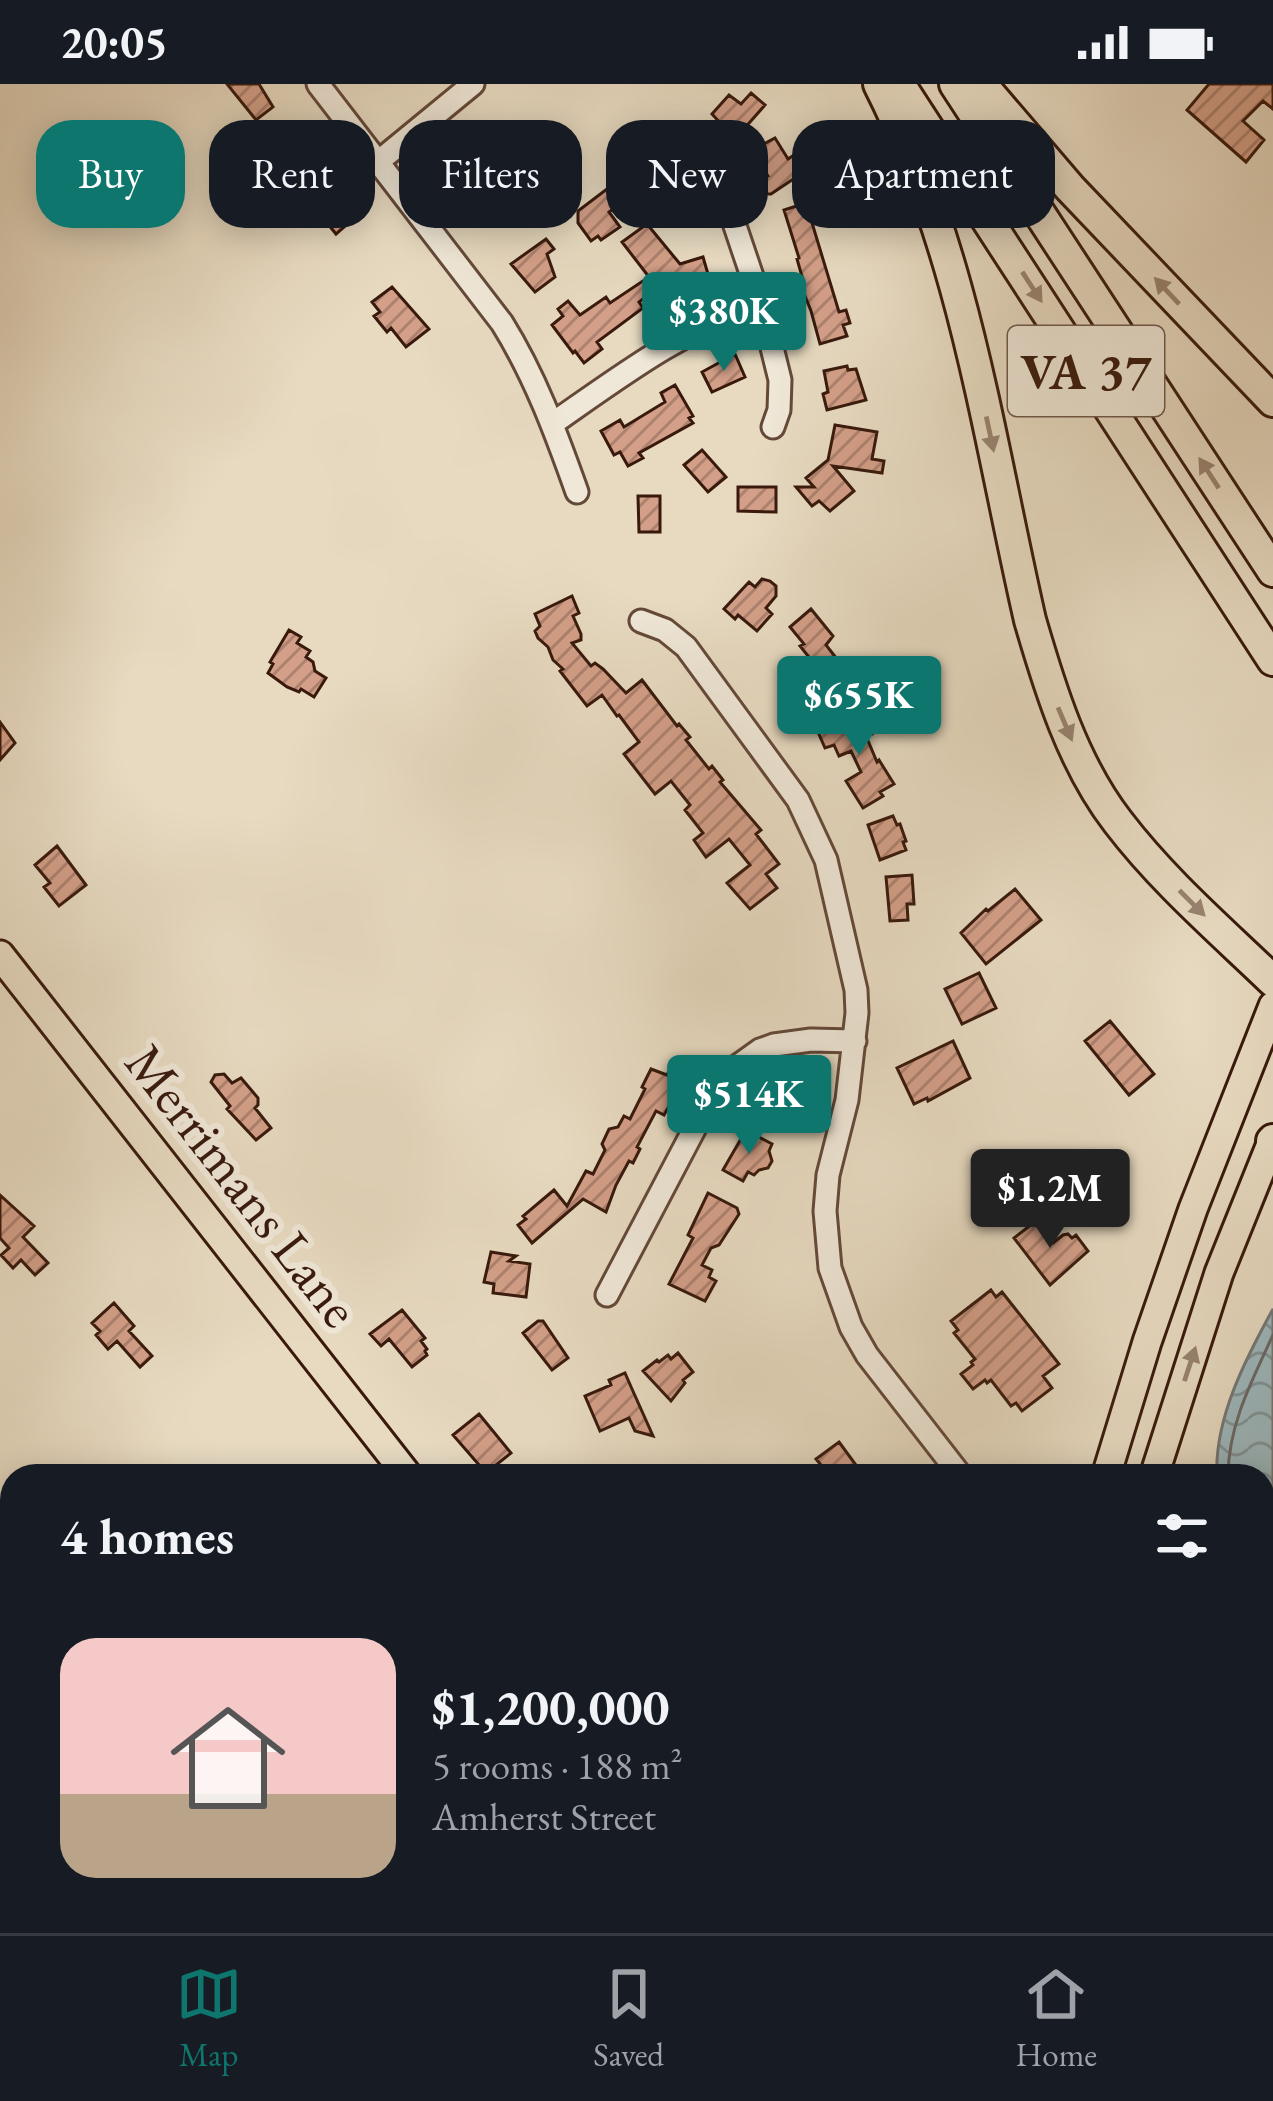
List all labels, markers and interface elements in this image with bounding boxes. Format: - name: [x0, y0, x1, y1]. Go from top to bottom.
- text: 20:05: [60, 13, 168, 71]
- chip: Buy: [36, 120, 185, 228]
- chip: Rent: [209, 120, 375, 228]
- chip: Filters: [399, 120, 582, 228]
- chip: New: [606, 120, 768, 228]
- chip: Apartment: [792, 120, 1055, 228]
- one-way arrow: [1020, 271, 1042, 304]
- pin: $380K: [640, 272, 808, 374]
- one-way arrow: [1154, 277, 1181, 306]
- text: $380K: [669, 285, 779, 336]
- road number: VA 37: [1008, 326, 1164, 416]
- one-way arrow: [982, 416, 1001, 454]
- one-way arrow: [1199, 456, 1221, 489]
- pin: $655K: [775, 656, 943, 758]
- text: $655K: [804, 669, 914, 720]
- one-way arrow: [1056, 706, 1076, 741]
- one-way arrow: [1178, 889, 1206, 917]
- street label: Merrimans Lane: [110, 1029, 376, 1341]
- pin: $514K: [665, 1055, 833, 1157]
- text: $514K: [694, 1068, 804, 1119]
- pin: $1.2M: [966, 1149, 1134, 1251]
- text: $1.2M: [998, 1162, 1102, 1213]
- one-way arrow: [1181, 1345, 1200, 1382]
- text: 4 homes: [60, 1503, 234, 1569]
- icon: filters: [1149, 1503, 1215, 1569]
- text: $1,200,000: [432, 1674, 670, 1740]
- icon: home: [156, 1686, 300, 1830]
- text: 5 rooms · 188 m²: [432, 1740, 683, 1791]
- text: Amherst Street: [432, 1791, 656, 1842]
- tab: Map: [176, 1961, 242, 2076]
- tab: Saved: [593, 1961, 664, 2076]
- tab: Home: [1016, 1961, 1097, 2076]

